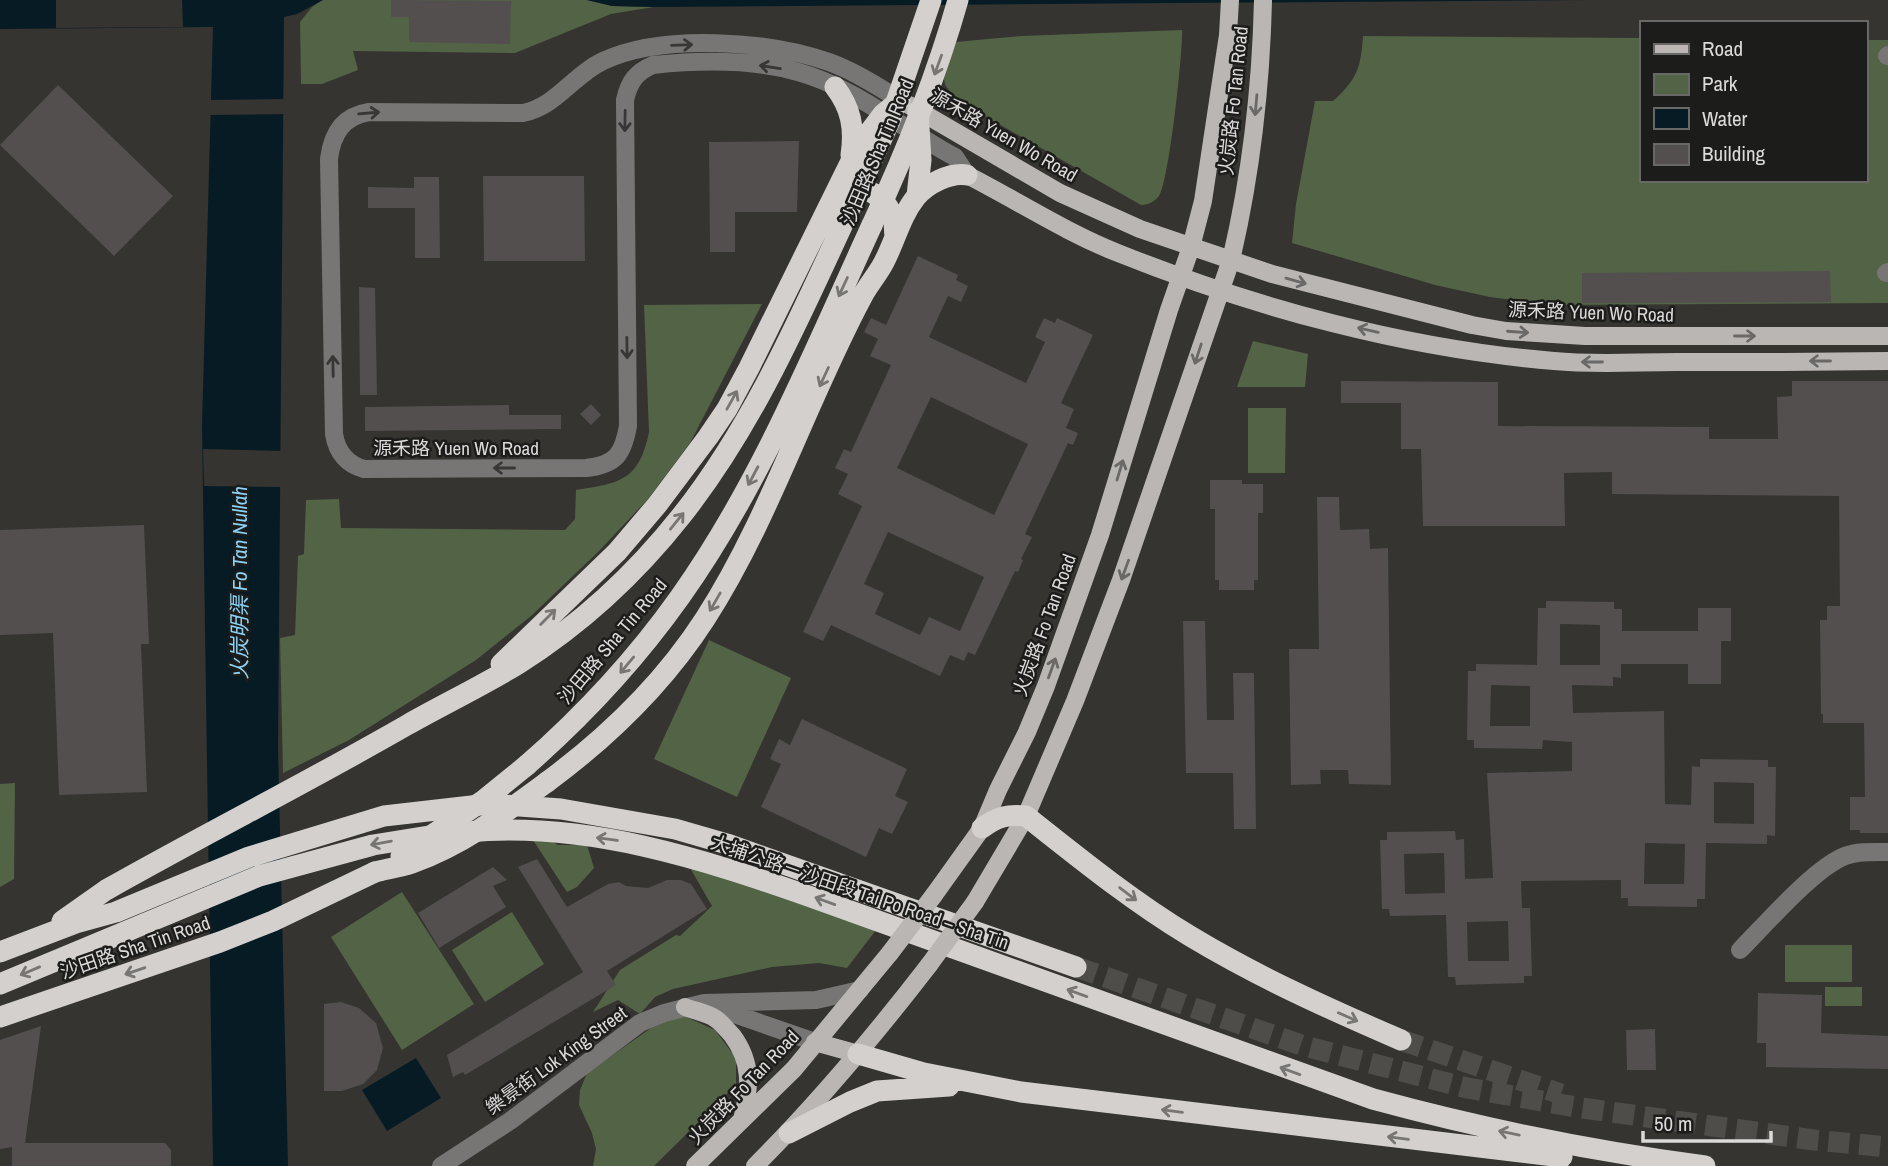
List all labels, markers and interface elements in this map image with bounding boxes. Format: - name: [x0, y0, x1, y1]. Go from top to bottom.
- legend: [1640, 21, 1867, 182]
- street label: 火炭路 Fo Tan Road: [1212, 25, 1254, 177]
- text: Road: [1702, 34, 1743, 63]
- one-way arrow: [670, 38, 693, 51]
- one-way arrow: [931, 53, 943, 75]
- one-way arrow: [759, 60, 782, 73]
- text: Park: [1702, 69, 1738, 98]
- street label: 沙田路 Sha Tin Road: [834, 75, 920, 229]
- street label: 源禾路 Yuen Wo Road: [926, 82, 1082, 188]
- one-way arrow: [1249, 93, 1262, 115]
- text: Water: [1702, 104, 1748, 133]
- one-way arrow: [357, 106, 380, 119]
- one-way arrow: [618, 109, 632, 132]
- text: Building: [1702, 139, 1766, 168]
- one-way arrow: [1285, 275, 1307, 288]
- one-way arrow: [836, 276, 849, 297]
- street label: 源禾路 Yuen Wo Road: [1508, 296, 1674, 328]
- one-way arrow: [1357, 323, 1380, 336]
- one-way arrow: [1506, 326, 1528, 339]
- one-way arrow: [1733, 329, 1756, 343]
- one-way arrow: [620, 336, 634, 359]
- one-way arrow: [1190, 343, 1203, 365]
- one-way arrow: [1809, 354, 1832, 368]
- one-way arrow: [326, 355, 340, 378]
- one-way arrow: [1581, 355, 1604, 369]
- one-way arrow: [817, 366, 831, 387]
- one-way arrow: [726, 390, 739, 411]
- street label: 源禾路 Yuen Wo Road: [373, 435, 539, 461]
- one-way arrow: [1114, 459, 1127, 481]
- one-way arrow: [493, 461, 516, 475]
- one-way arrow: [745, 465, 759, 486]
- water label: 火炭明渠 Fo Tan Nullah: [225, 486, 254, 680]
- one-way arrow: [669, 512, 685, 530]
- street label: 火炭路 Fo Tan Road: [1006, 550, 1082, 700]
- one-way arrow: [1118, 558, 1130, 580]
- street label: 沙田路 Sha Tin Road: [552, 573, 672, 709]
- one-way arrow: [708, 591, 722, 611]
- one-way arrow: [539, 609, 556, 626]
- one-way arrow: [619, 656, 635, 674]
- one-way arrow: [1047, 658, 1059, 680]
- street label: 大埔公路－沙田段 Tai Po Road – Sha Tin: [707, 829, 1013, 955]
- one-way arrow: [596, 832, 619, 845]
- one-way arrow: [370, 837, 393, 851]
- one-way arrow: [1118, 887, 1137, 902]
- one-way arrow: [815, 894, 837, 907]
- street label: 沙田路 Sha Tin Road: [57, 909, 213, 985]
- one-way arrow: [20, 965, 41, 978]
- one-way arrow: [125, 966, 147, 978]
- one-way arrow: [1066, 985, 1088, 998]
- street label: 樂景街 Lok King Street: [480, 1000, 632, 1120]
- one-way arrow: [1337, 1011, 1358, 1024]
- street label: 火炭路 Fo Tan Road: [682, 1024, 804, 1150]
- one-way arrow: [1280, 1063, 1302, 1076]
- scale bar: [1643, 1100, 1771, 1144]
- one-way arrow: [1161, 1105, 1184, 1118]
- text: 50 m: [1654, 1109, 1692, 1138]
- one-way arrow: [1498, 1126, 1521, 1140]
- one-way arrow: [1387, 1132, 1410, 1145]

